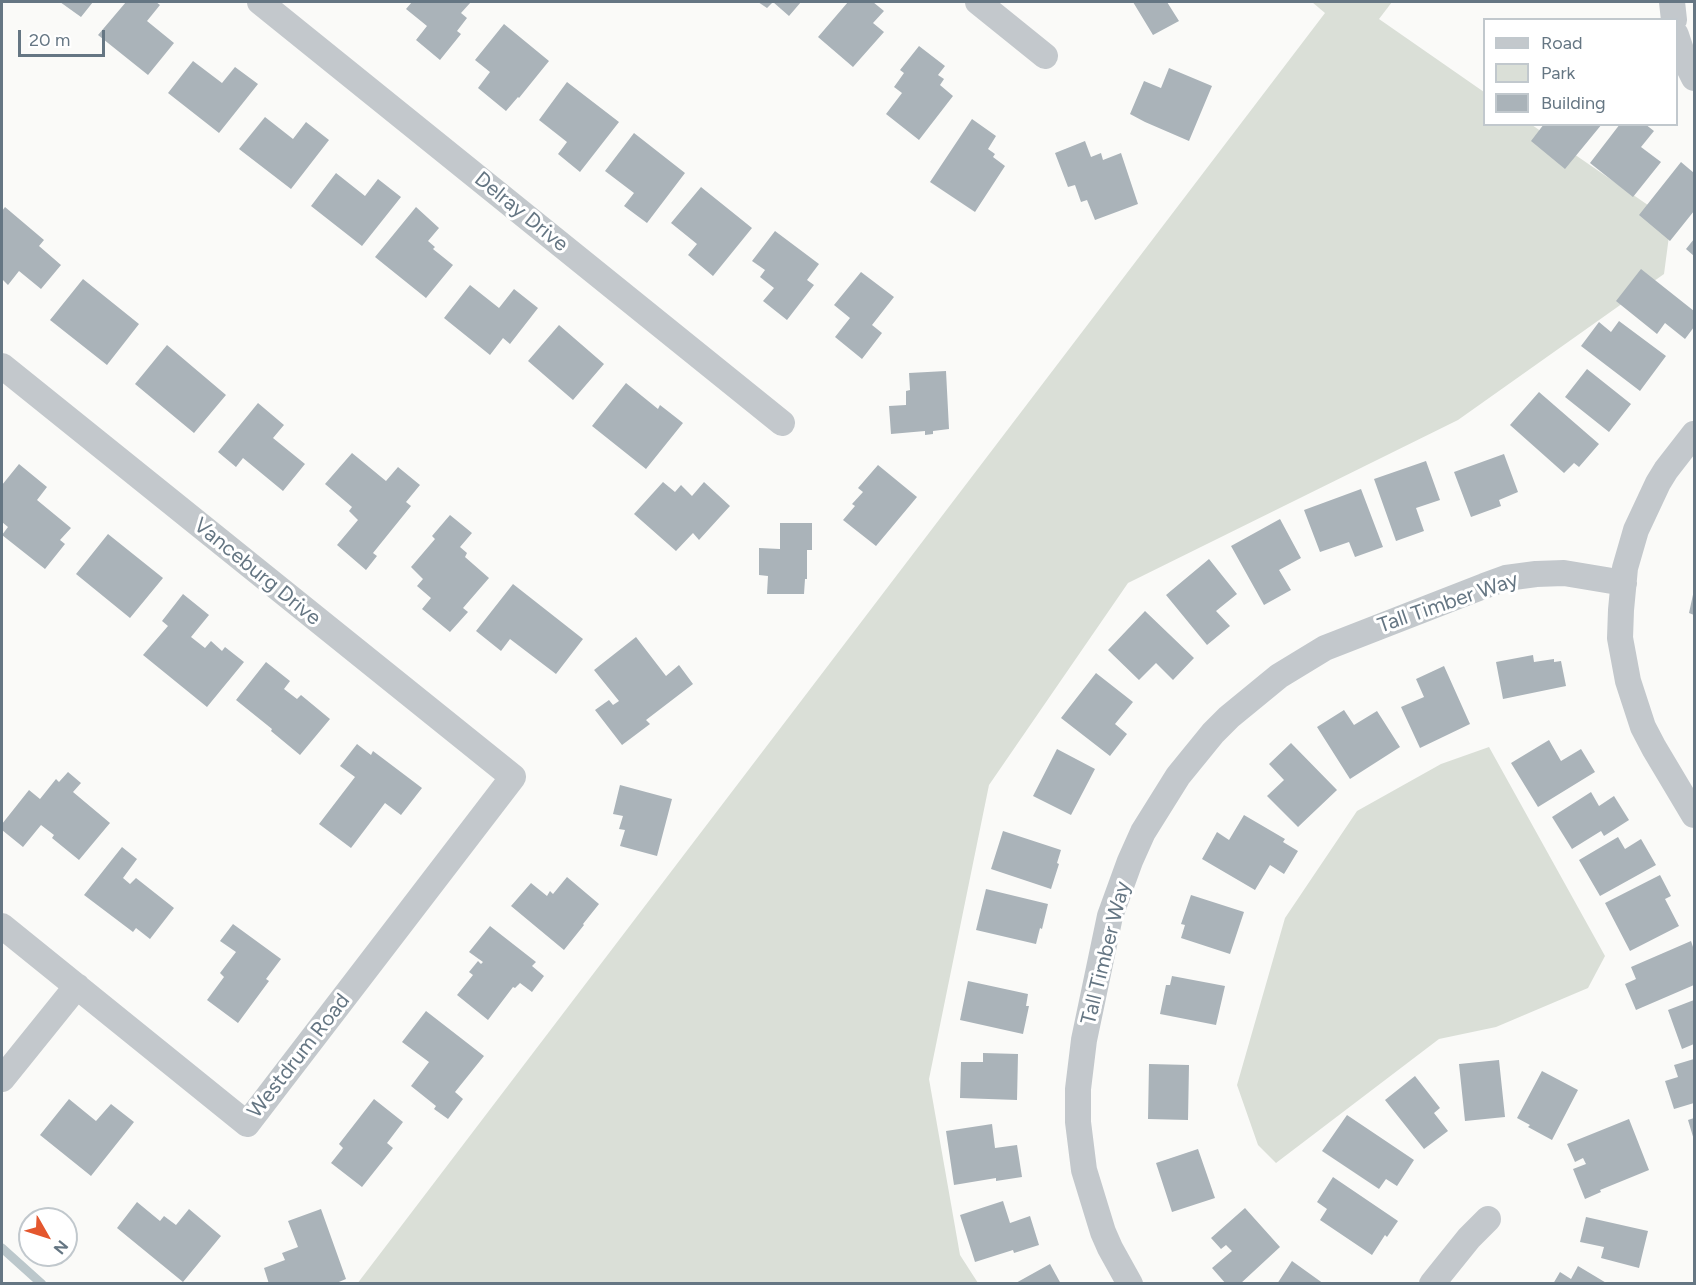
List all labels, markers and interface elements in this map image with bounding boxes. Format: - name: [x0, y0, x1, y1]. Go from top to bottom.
- scale bar: [21, 18, 108, 56]
- legend: [1483, 18, 1678, 126]
- text: 20 m: [29, 29, 70, 51]
- text: Road: [1541, 32, 1582, 54]
- text: Park: [1541, 62, 1575, 84]
- text: Building: [1541, 92, 1606, 114]
- street label: Delray Drive: [469, 167, 573, 257]
- street label: Vanceburg Drive: [188, 513, 326, 631]
- street label: Tall Timber Way: [1375, 567, 1521, 639]
- street label: Tall Timber Way: [1076, 879, 1136, 1027]
- street label: Westdrum Road: [243, 989, 355, 1123]
- north arrow: [18, 1207, 78, 1267]
- text: N: [50, 1237, 72, 1258]

